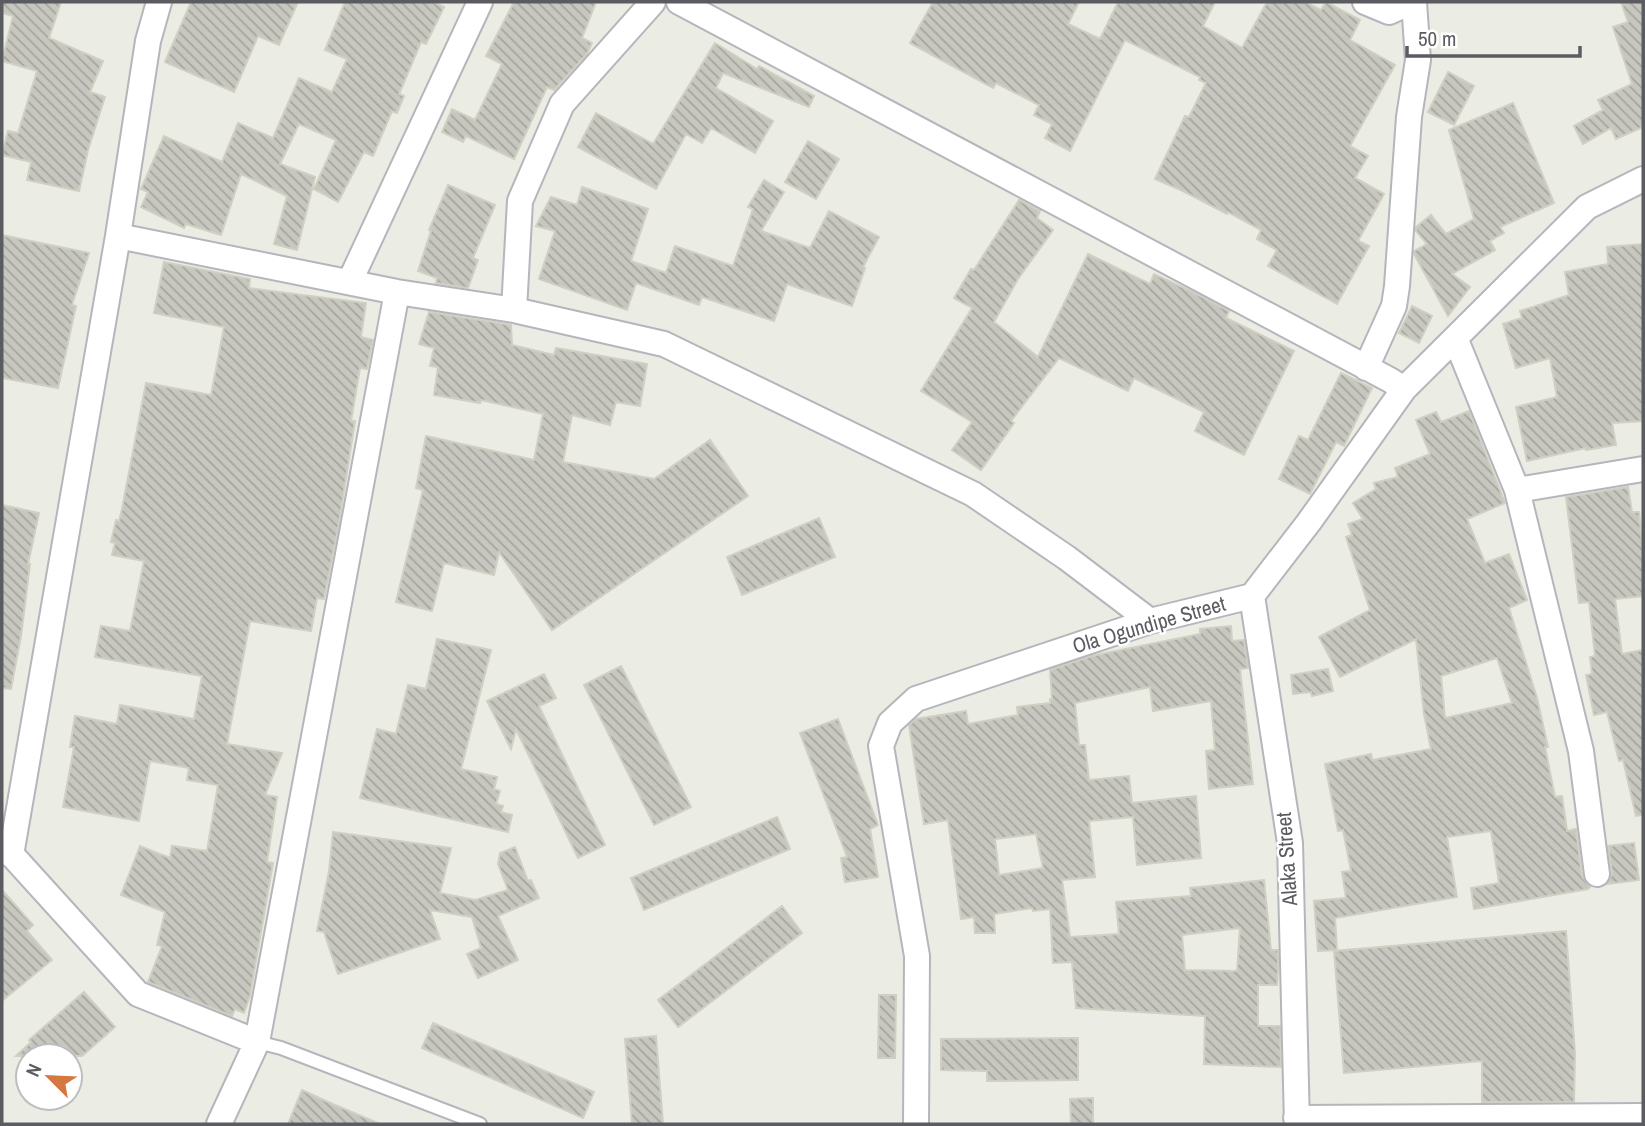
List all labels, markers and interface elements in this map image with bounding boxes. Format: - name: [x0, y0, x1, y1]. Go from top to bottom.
- scale bar: [1407, 14, 1580, 58]
- text: 50 m: [1418, 24, 1456, 53]
- street label: Ola Ogundipe Street: [1069, 589, 1229, 660]
- street label: Alaka Street: [1269, 811, 1304, 908]
- north arrow: [14, 1042, 84, 1112]
- text: N: [19, 1060, 48, 1081]

